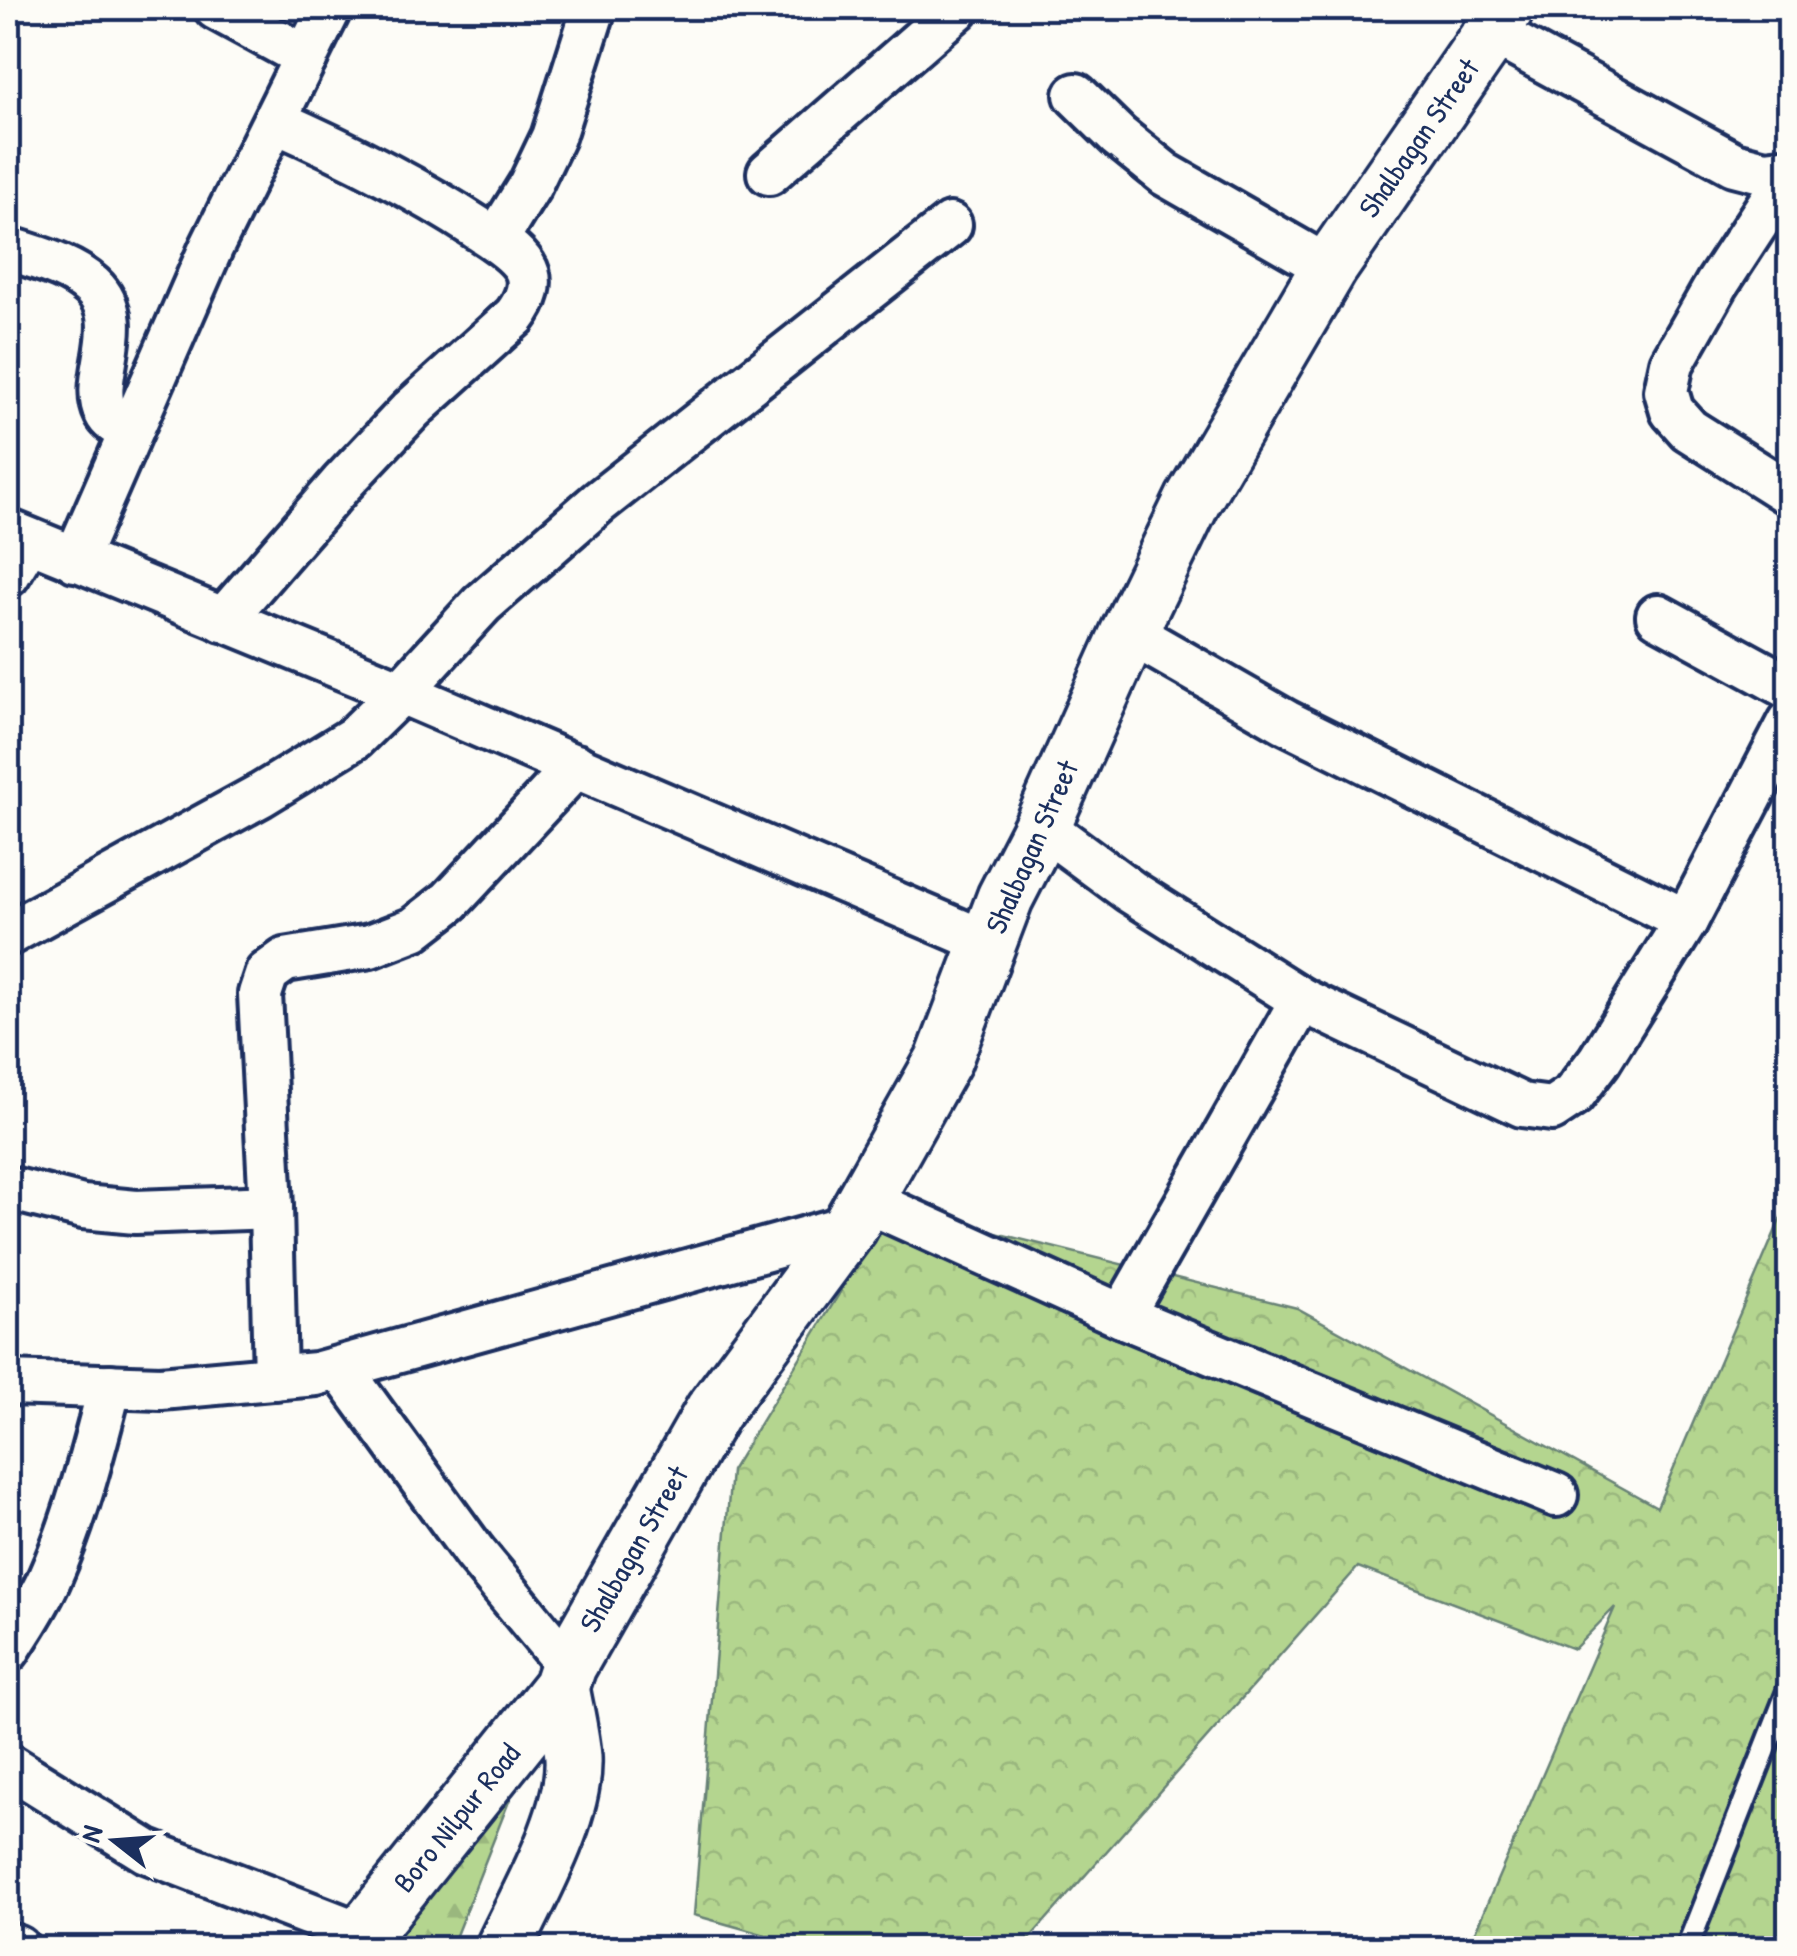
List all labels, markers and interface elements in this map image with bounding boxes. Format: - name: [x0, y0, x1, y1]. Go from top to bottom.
- street label: Shalbagan Street: [1349, 49, 1488, 225]
- street label: Shalbagan Street: [975, 753, 1087, 940]
- street label: Shalbagan Street: [569, 1458, 697, 1639]
- street label: Boro Nilpur Road: [384, 1734, 529, 1900]
- north arrow: [65, 1791, 165, 1891]
- text: N: [71, 1821, 111, 1846]

